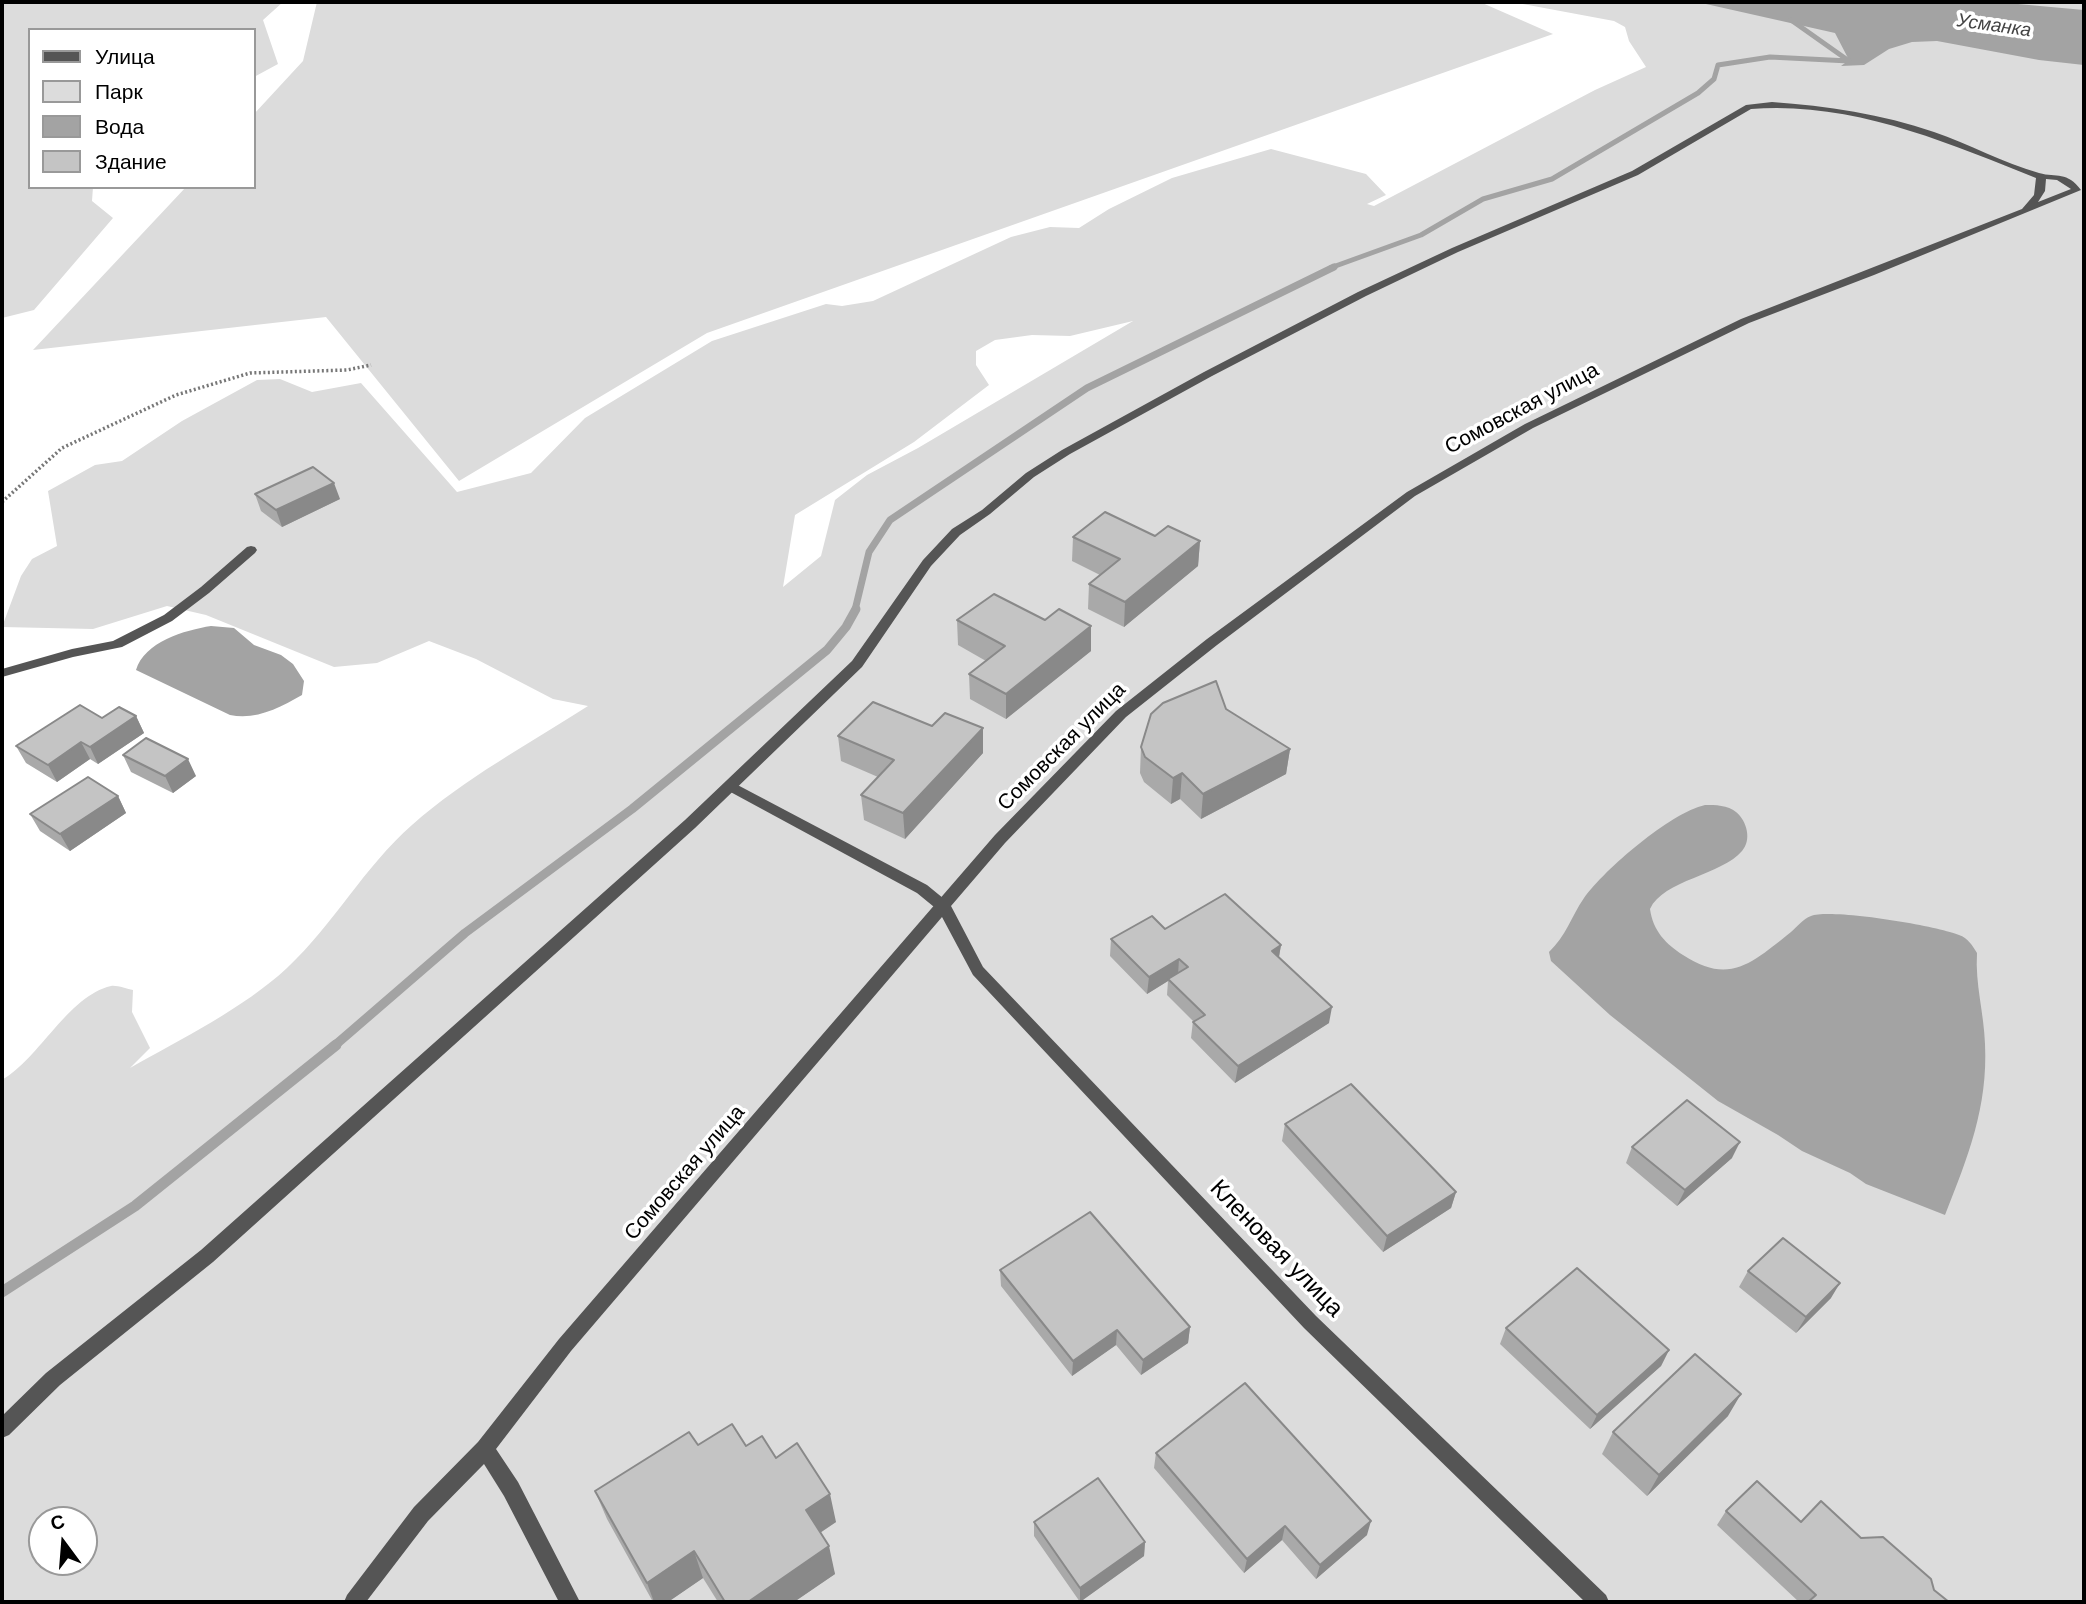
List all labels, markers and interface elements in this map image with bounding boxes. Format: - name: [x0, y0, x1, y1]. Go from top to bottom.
- water label: Усманка: [1955, 10, 2033, 42]
- legend: [28, 28, 256, 189]
- text: Улица: [95, 45, 155, 68]
- text: Парк: [95, 80, 143, 103]
- text: Вода: [95, 115, 144, 138]
- text: Здание: [95, 150, 167, 173]
- street label: Сомовская улица: [1441, 358, 1603, 460]
- street label: Сомовская улица: [993, 678, 1131, 816]
- street label: Сомовская улица: [620, 1100, 750, 1246]
- street label: Кленовая улица: [1203, 1174, 1349, 1324]
- north arrow: [28, 1506, 98, 1576]
- text: С: [48, 1510, 67, 1534]

